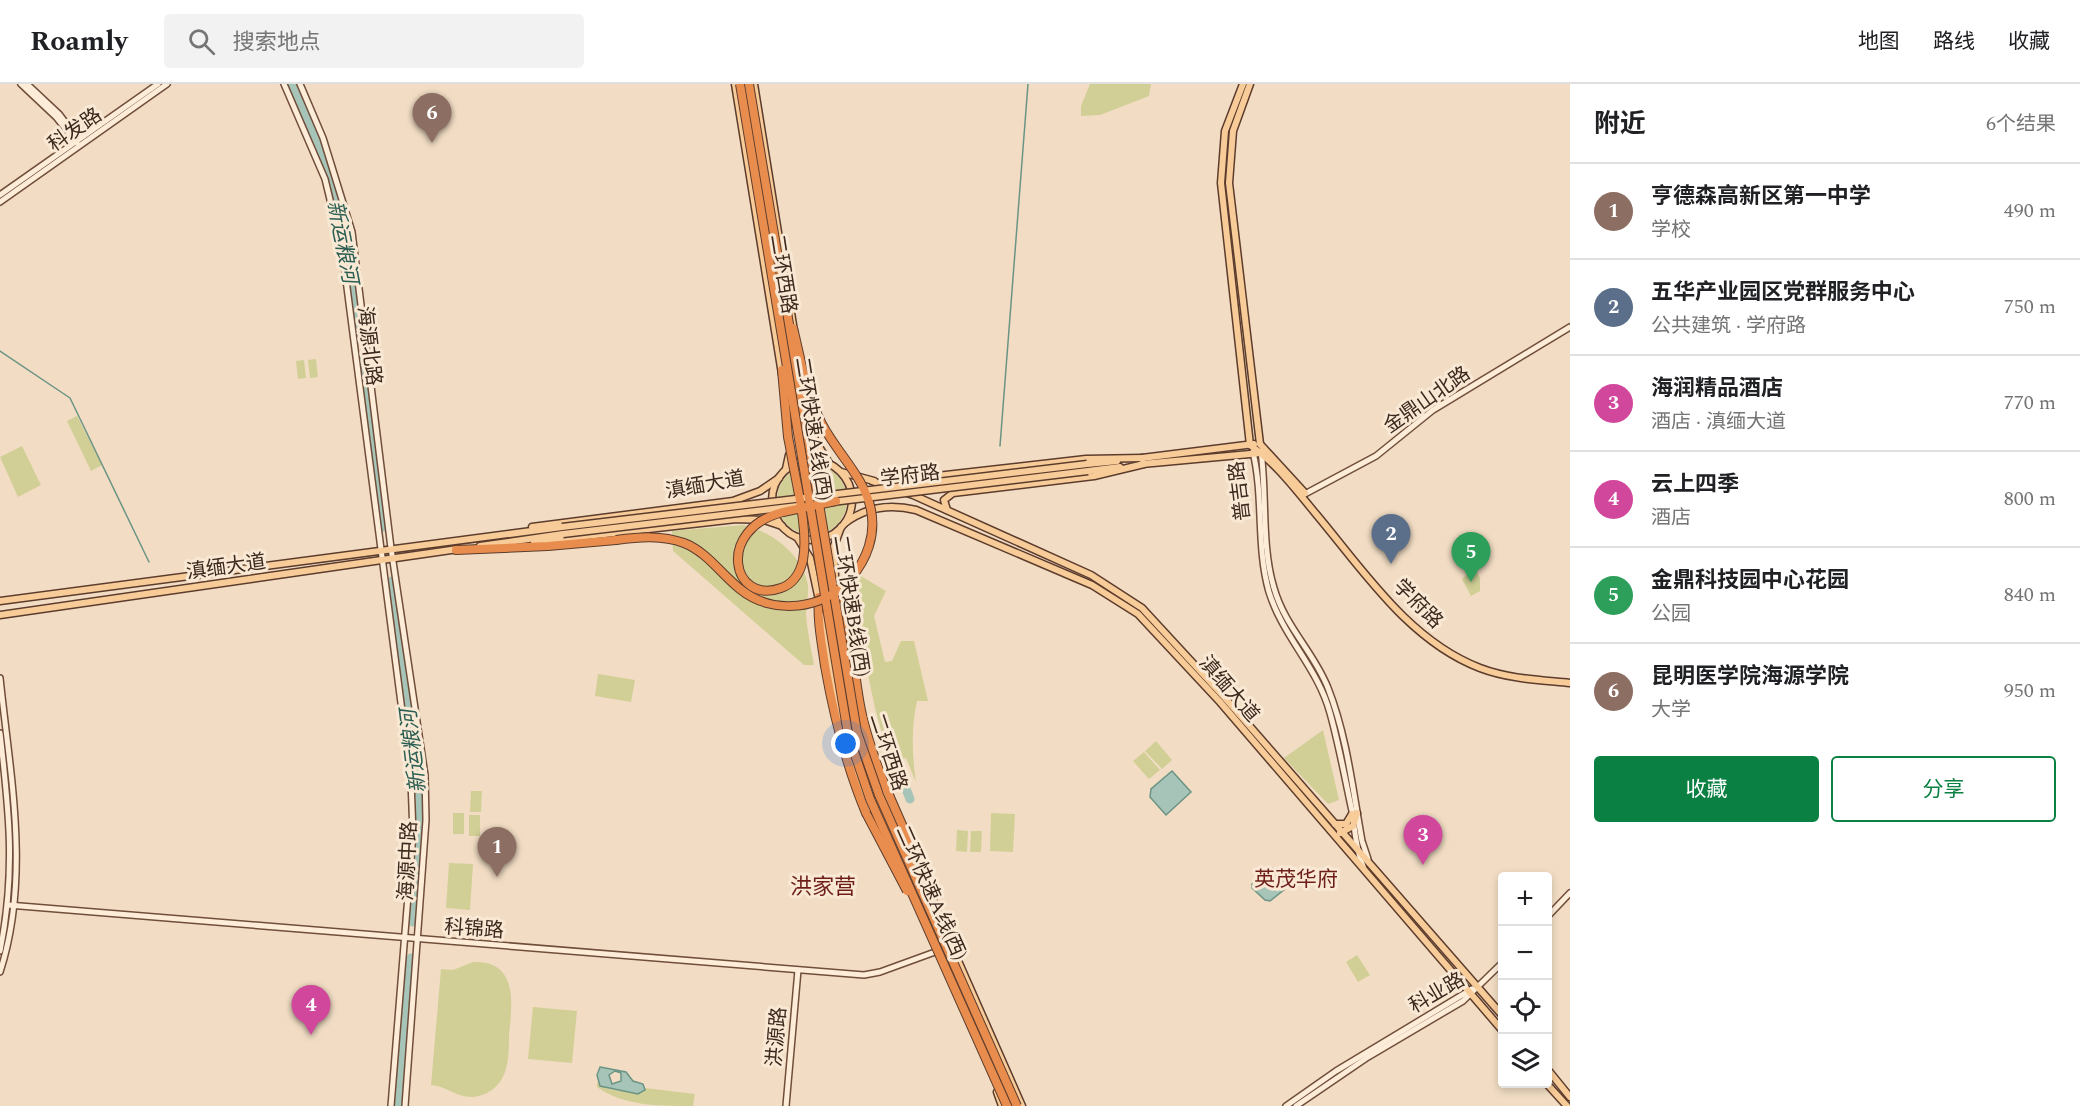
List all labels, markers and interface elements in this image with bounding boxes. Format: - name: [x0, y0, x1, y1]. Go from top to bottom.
- search box: [164, 14, 584, 68]
- text: Roamly: [30, 20, 128, 63]
- icon: search: [185, 25, 218, 58]
- text: 搜索地点: [233, 26, 321, 59]
- text: 地图: [1858, 26, 1900, 58]
- text: 路线: [1933, 26, 1975, 58]
- text: 收藏: [2008, 26, 2050, 58]
- pin: 6: [412, 94, 452, 143]
- street label: 科发路: [42, 101, 108, 159]
- text: 附近: [1594, 104, 1646, 144]
- text: 6个结果: [1986, 109, 2056, 139]
- text: 亨德森高新区第一中学: [1651, 180, 1871, 213]
- text: 1: [1608, 196, 1619, 226]
- text: 490 m: [2004, 196, 2056, 226]
- water label: 新运粮河: [318, 198, 366, 290]
- text: 学校: [1651, 215, 1691, 245]
- street label: 二环西路: [762, 232, 804, 316]
- text: 五华产业园区党群服务中心: [1651, 276, 1915, 309]
- text: 2: [1608, 292, 1619, 322]
- text: 750 m: [2004, 292, 2056, 322]
- street label: 海源北路: [349, 304, 389, 388]
- text: 公共建筑 · 学府路: [1651, 311, 1806, 341]
- street label: 二环快速A线(西): [787, 355, 839, 503]
- street label: 金鼎山北路: [1377, 359, 1477, 441]
- text: 海润精品酒店: [1651, 372, 1783, 405]
- text: 3: [1608, 388, 1619, 418]
- text: 770 m: [2004, 388, 2056, 418]
- text: 酒店 · 滇缅大道: [1651, 407, 1786, 437]
- street label: 学府路: [878, 457, 942, 495]
- street label: 普吉路: [1221, 459, 1259, 523]
- street label: 滇缅大道: [663, 463, 747, 507]
- text: 云上四季: [1651, 468, 1739, 501]
- text: 4: [1608, 484, 1619, 514]
- text: 800 m: [2004, 484, 2056, 514]
- text: 酒店: [1651, 503, 1691, 533]
- pin: 2: [1372, 514, 1410, 564]
- pin: 5: [1452, 532, 1490, 582]
- street label: 二环快速B线(西): [825, 533, 877, 679]
- street label: 滇缅大道: [184, 547, 268, 587]
- text: 金鼎科技园中心花园: [1651, 564, 1849, 597]
- street label: 学府路: [1386, 572, 1450, 636]
- text: 5: [1608, 580, 1619, 610]
- text: 840 m: [2004, 580, 2056, 610]
- text: 公园: [1651, 599, 1691, 629]
- street label: 滇缅大道: [1191, 649, 1267, 729]
- text: 昆明医学院海源学院: [1651, 660, 1849, 693]
- text: 6: [1608, 676, 1619, 706]
- text: 950 m: [2004, 676, 2056, 706]
- text: 大学: [1651, 695, 1691, 725]
- water label: 新运粮河: [393, 703, 435, 795]
- street label: 二环西路: [861, 709, 915, 795]
- your location: [831, 729, 860, 758]
- button: 收藏: [1594, 756, 1819, 822]
- button: 分享: [1831, 756, 2056, 822]
- pin: 3: [1404, 816, 1442, 865]
- street label: 海源中路: [391, 820, 425, 902]
- street label: 二环快速A线(西): [888, 821, 974, 965]
- pin: 1: [478, 828, 516, 877]
- district label: 英茂华府: [1254, 864, 1338, 896]
- district label: 洪家营: [790, 871, 856, 904]
- map controls: [1498, 872, 1552, 1088]
- button: +: [1498, 872, 1552, 926]
- street label: 科锦路: [443, 912, 505, 946]
- button: −: [1498, 926, 1552, 980]
- street label: 科业路: [1404, 965, 1470, 1021]
- button: locate: [1498, 980, 1552, 1034]
- pin: 4: [292, 986, 330, 1035]
- street label: 洪源路: [759, 1006, 795, 1068]
- button: layers: [1498, 1034, 1552, 1088]

